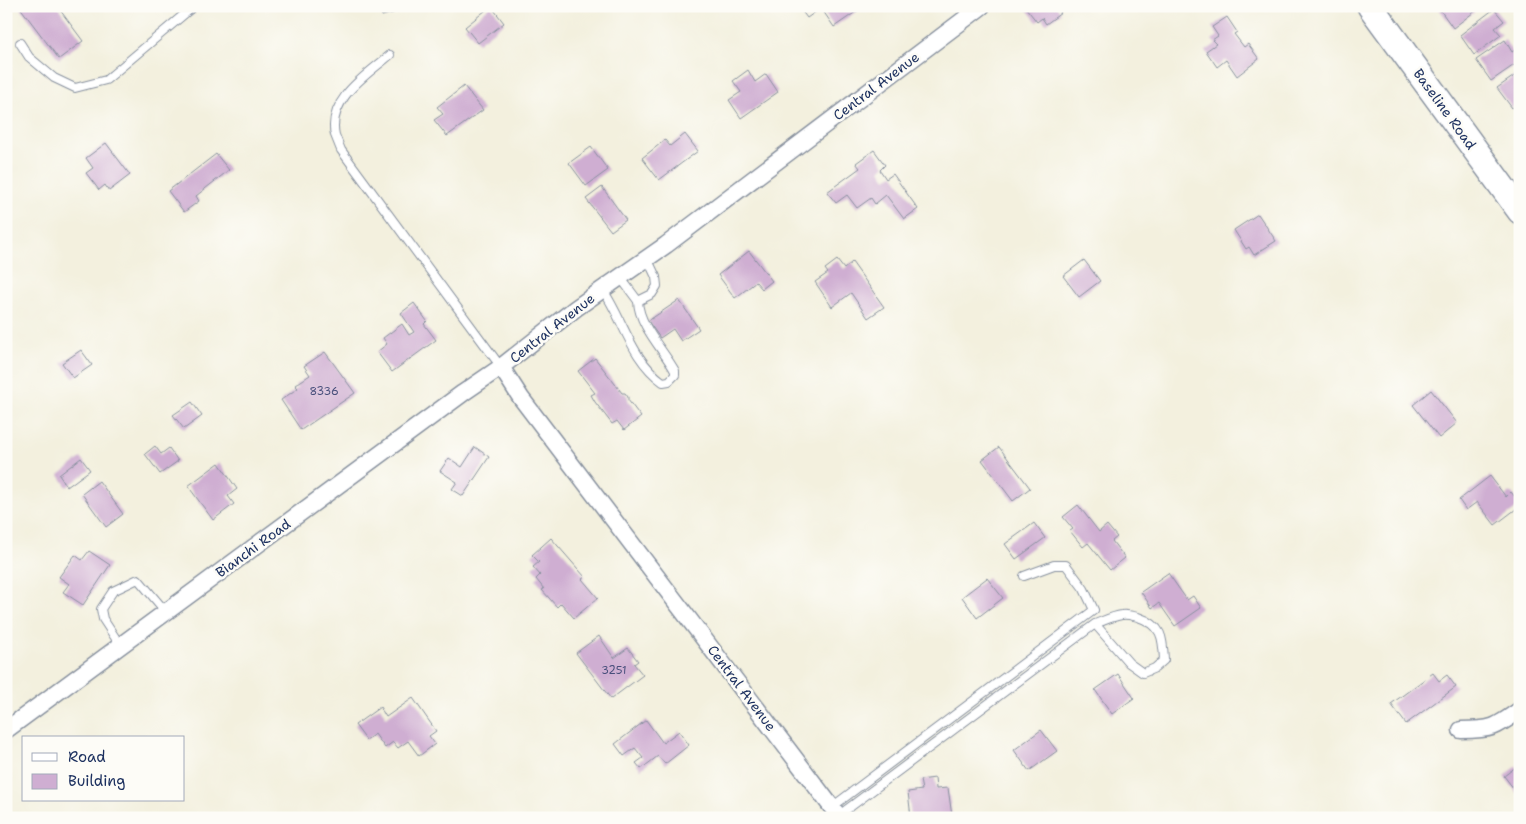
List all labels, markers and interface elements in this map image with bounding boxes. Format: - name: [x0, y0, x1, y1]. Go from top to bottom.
- street label: Central Avenue: [829, 48, 923, 124]
- street label: Baseline Road: [1410, 65, 1480, 153]
- street label: Central Avenue: [506, 289, 598, 367]
- house number: 8336: [309, 384, 339, 399]
- street label: Bianchi Road: [212, 515, 294, 581]
- street label: Central Avenue: [704, 641, 780, 735]
- house number: 3251: [601, 663, 627, 678]
- legend: [22, 736, 185, 802]
- text: Road: [68, 747, 106, 767]
- text: Building: [68, 771, 125, 791]

